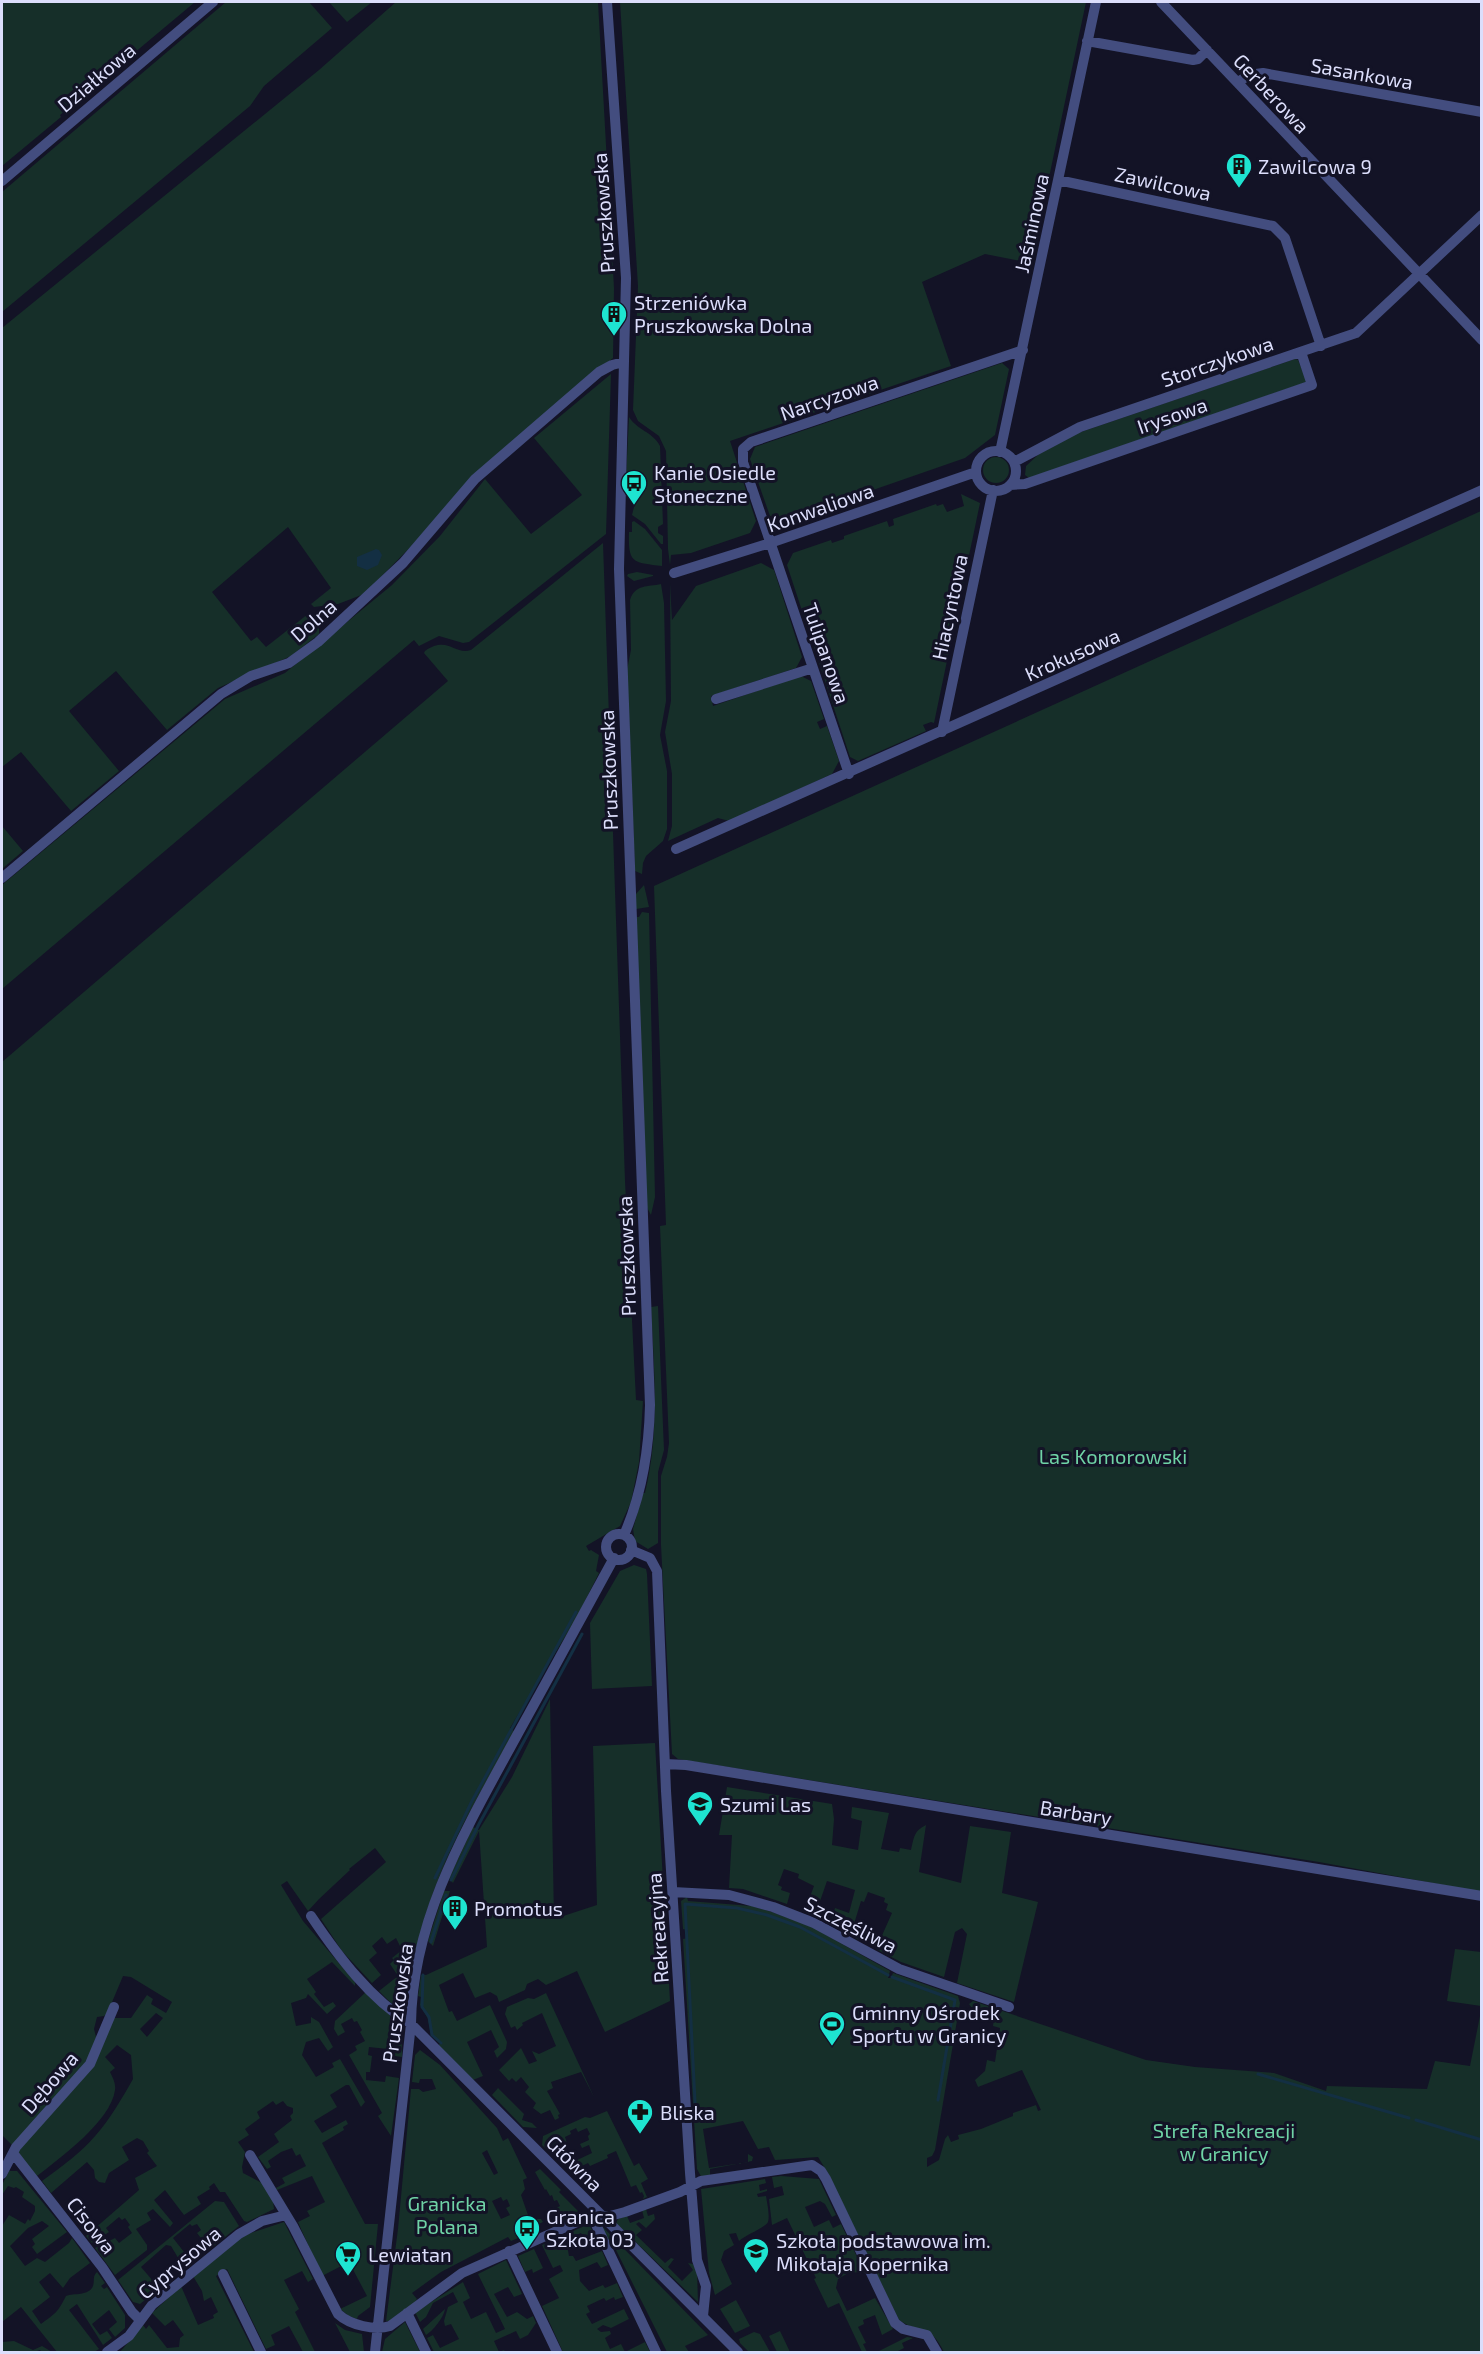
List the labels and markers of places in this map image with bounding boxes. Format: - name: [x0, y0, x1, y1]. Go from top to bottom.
- building icon: Zawilcowa 9: [1224, 151, 1254, 189]
- place label: Zawilcowa 9: [1258, 154, 1372, 178]
- place label: Strzeniówka Pruszkowska Dolna: [634, 290, 812, 337]
- building icon: Strzeniówka Pruszkowska Dolna: [599, 299, 629, 337]
- place label: Kanie Osiedle Słoneczne: [654, 460, 776, 507]
- bus stop icon: Kanie Osiedle Słoneczne: [619, 468, 649, 506]
- school or university icon: Szumi Las: [685, 1789, 715, 1827]
- place label: Szumi Las: [720, 1792, 811, 1816]
- building icon: Promotus: [440, 1893, 470, 1931]
- place label: Promotus: [474, 1896, 563, 1920]
- place label: Gminny Ośrodek Sportu w Granicy: [852, 2000, 1007, 2047]
- sports icon: Gminny Ośrodek Sportu w Granicy: [817, 2009, 847, 2047]
- pharmacy icon: Bliska: [625, 2097, 655, 2135]
- place label: Bliska: [660, 2100, 715, 2124]
- place label: Granica Szkoła 03: [546, 2204, 634, 2251]
- bus stop icon: Granica Szkoła 03: [512, 2213, 542, 2251]
- place label: Szkoła podstawowa im. Mikołaja Kopernika: [776, 2228, 990, 2275]
- school or university icon: Szkoła podstawowa im. Mikołaja Kopernika: [741, 2236, 771, 2274]
- supermarket icon: Lewiatan: [333, 2239, 363, 2277]
- place label: Lewiatan: [368, 2242, 452, 2266]

